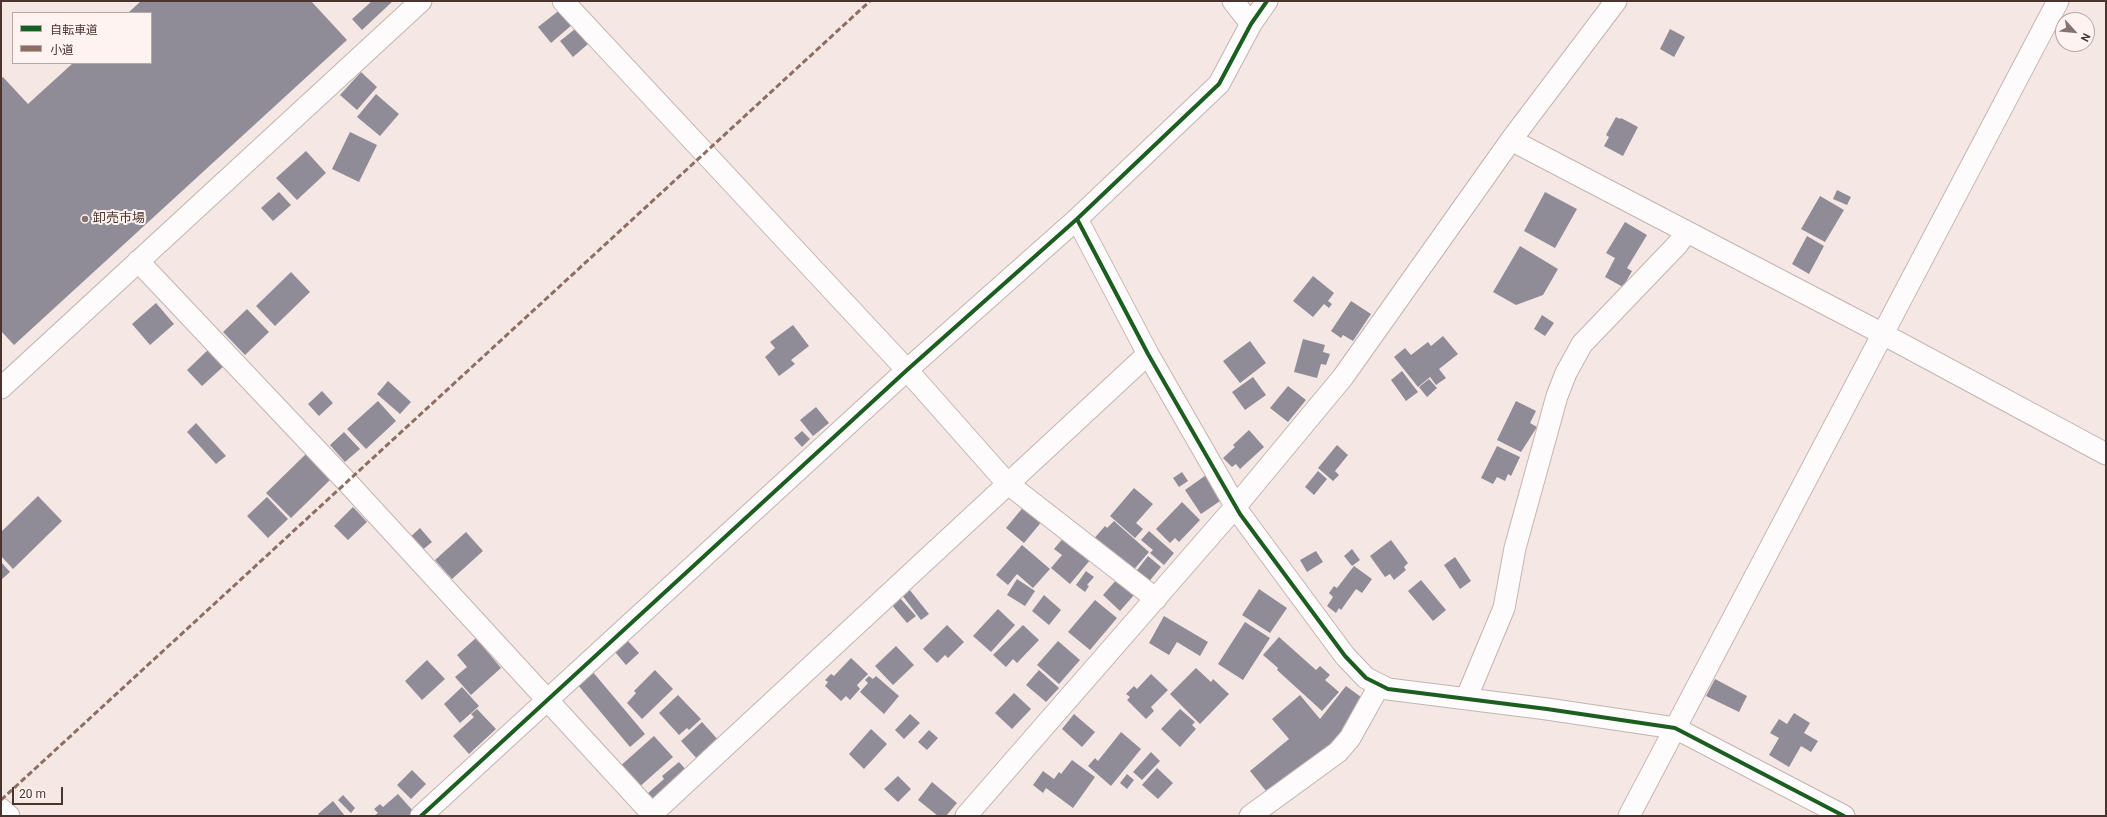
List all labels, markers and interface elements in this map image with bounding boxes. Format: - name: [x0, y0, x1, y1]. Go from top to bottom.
- legend: [12, 12, 152, 64]
- north arrow: [2055, 12, 2095, 52]
- text: 自転車道: [50, 23, 98, 37]
- text: N: [2078, 31, 2093, 44]
- text: 小道: [50, 43, 74, 57]
- place label: 卸売市場: [93, 211, 145, 227]
- marker: 卸売市場: [80, 214, 90, 224]
- scale bar: [14, 779, 65, 805]
- text: 20 m: [19, 787, 46, 801]

